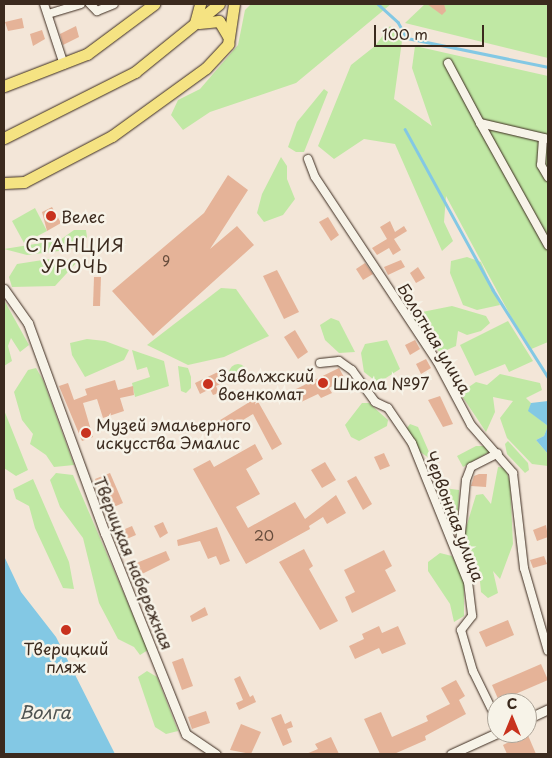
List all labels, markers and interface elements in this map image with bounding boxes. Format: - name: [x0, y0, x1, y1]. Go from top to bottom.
- scale bar: [377, 15, 487, 47]
- text: 100 m: [382, 22, 428, 45]
- place label: Велес: [61, 206, 105, 226]
- marker: Велес: [45, 210, 57, 222]
- district label: СТАНЦИЯ УРОЧЬ: [25, 235, 125, 278]
- house number: 9: [162, 253, 170, 269]
- street label: Болотная улица: [394, 279, 476, 397]
- place label: Заволжский военкомат: [218, 365, 314, 403]
- place label: Школа №97: [333, 373, 430, 393]
- marker: Школа №97: [317, 377, 329, 389]
- marker: Заволжский военкомат: [202, 378, 214, 390]
- place label: Музей эмальерного искусства Эмалис: [96, 414, 252, 452]
- marker: Музей эмальерного искусства Эмалис: [80, 427, 92, 439]
- street label: Червонная улица: [421, 448, 489, 584]
- street label: Тверицкая набережная: [90, 474, 178, 652]
- house number: 20: [254, 528, 274, 544]
- marker: Тверицкий пляж: [60, 624, 72, 636]
- place label: Тверицкий пляж: [24, 638, 108, 676]
- north arrow: [487, 693, 537, 743]
- text: С: [507, 693, 517, 714]
- water label: Волга: [19, 701, 71, 723]

